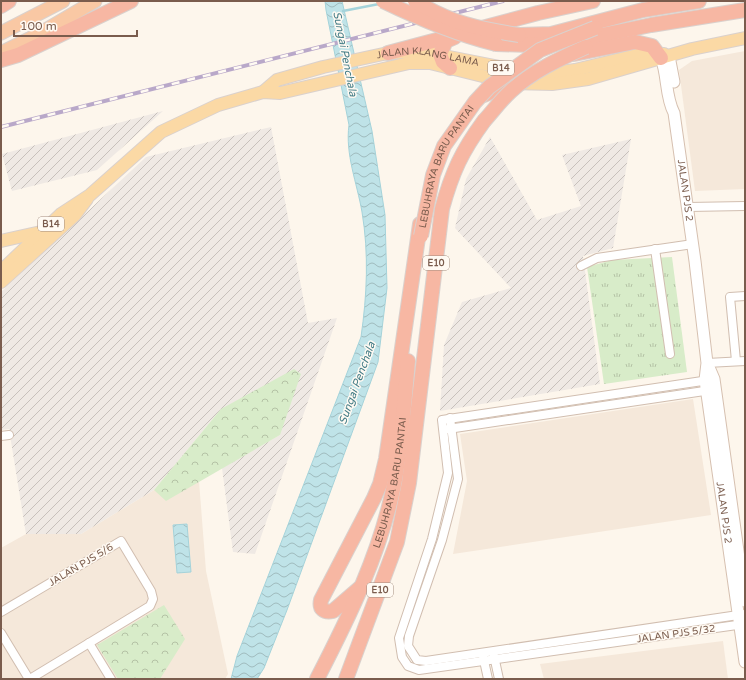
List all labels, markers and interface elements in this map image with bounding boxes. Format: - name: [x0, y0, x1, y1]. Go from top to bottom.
- water label: Sungai Penchala: [330, 10, 360, 99]
- scale bar: [14, 12, 137, 38]
- text: 100 m: [20, 19, 57, 33]
- street label: JALAN KLANG LAMA: [375, 45, 480, 69]
- road number: B14: [488, 61, 514, 75]
- street label: LEBUHRAYA BARU PANTAI: [417, 103, 477, 229]
- street label: JALAN PJS 2: [675, 159, 695, 222]
- road number: B14: [38, 217, 64, 231]
- road number: E10: [423, 256, 449, 270]
- water label: Sungai Penchala: [336, 339, 378, 426]
- street label: LEBUHRAYA BARU PANTAI: [371, 417, 409, 550]
- street label: JALAN PJS 2: [713, 481, 734, 544]
- street label: JALAN PJS 5/6: [47, 541, 115, 589]
- road number: E10: [367, 583, 393, 597]
- street label: JALAN PJS 5/32: [636, 623, 716, 645]

